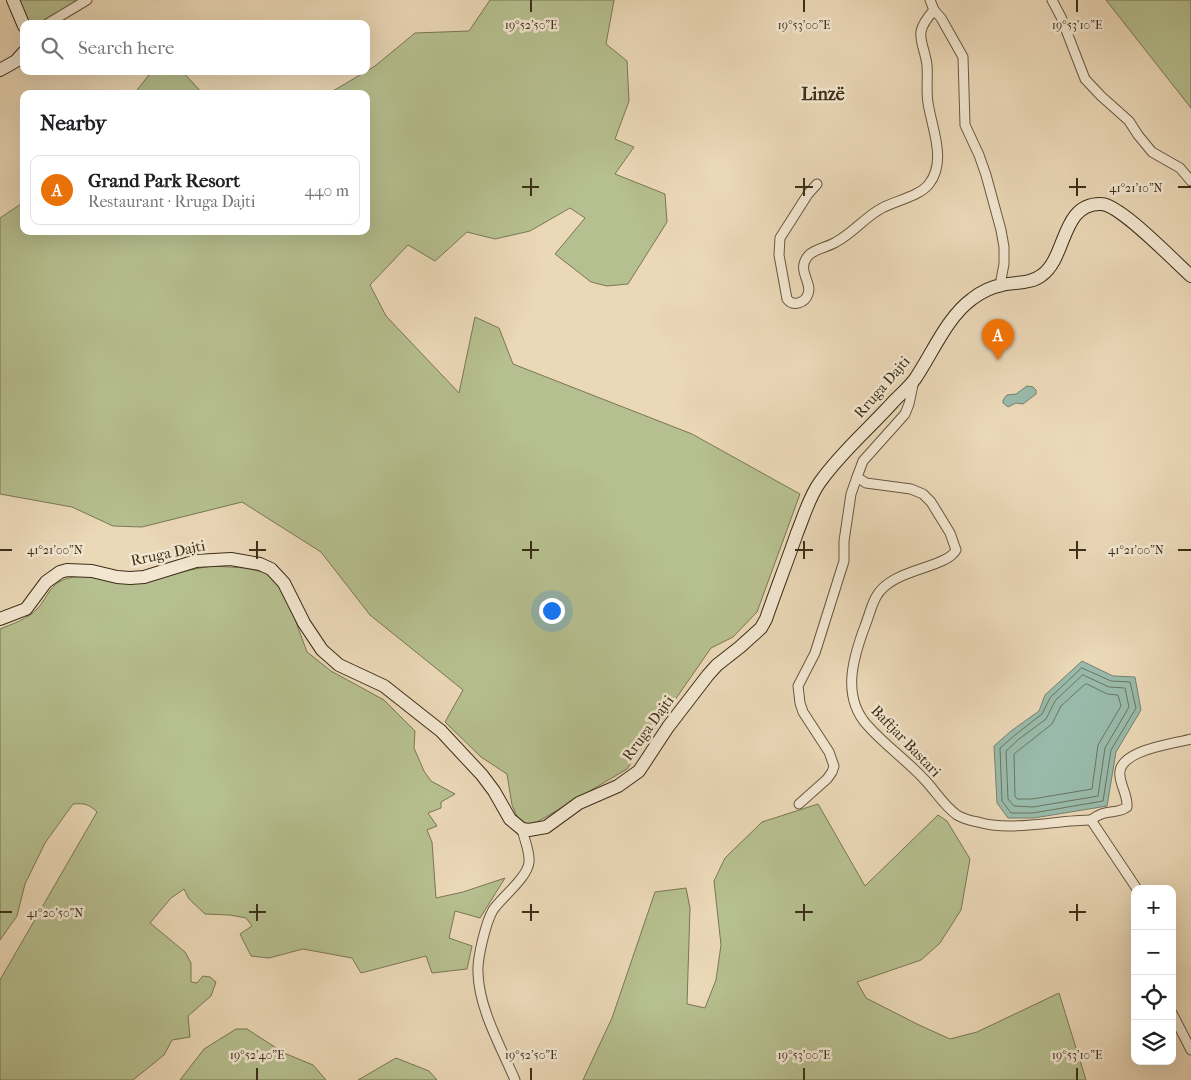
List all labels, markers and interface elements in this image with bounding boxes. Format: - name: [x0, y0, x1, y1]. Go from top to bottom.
- text: 19°52'50"E: [505, 18, 557, 32]
- text: 19°53'00"E: [778, 18, 830, 32]
- text: 19°53'10"E: [1052, 18, 1102, 32]
- search box: [20, 20, 370, 75]
- icon: search: [38, 34, 66, 62]
- text: Search here: [78, 37, 174, 59]
- district label: Linzë: [801, 84, 845, 105]
- text: Nearby: [40, 111, 106, 135]
- text: Grand Park Resort: [88, 170, 240, 192]
- text: A: [52, 181, 62, 200]
- text: 440 m: [304, 181, 349, 200]
- text: 41°21'10"N: [1109, 181, 1163, 195]
- text: Restaurant · Rruga Dajti: [88, 192, 256, 211]
- pin: A: [982, 319, 1014, 360]
- street label: Rruga Dajti: [850, 352, 914, 422]
- street label: Rruga Dajti: [129, 536, 208, 570]
- text: 41°21'00"N: [27, 543, 83, 557]
- text: 41°21'00"N: [1108, 543, 1164, 557]
- your location: [539, 598, 565, 624]
- street label: Rruga Dajti: [618, 692, 678, 764]
- street label: Baftjar Bastari: [867, 701, 945, 781]
- map controls: [1131, 885, 1176, 1065]
- button: +: [1131, 885, 1176, 930]
- text: 41°20'50"N: [27, 906, 83, 920]
- button: −: [1131, 930, 1176, 975]
- button: locate: [1131, 975, 1176, 1020]
- button: layers: [1131, 1020, 1176, 1065]
- text: 19°52'40"E: [230, 1048, 284, 1062]
- text: 19°52'50"E: [505, 1048, 557, 1062]
- text: 19°53'00"E: [778, 1048, 830, 1062]
- text: 19°53'10"E: [1052, 1048, 1102, 1062]

